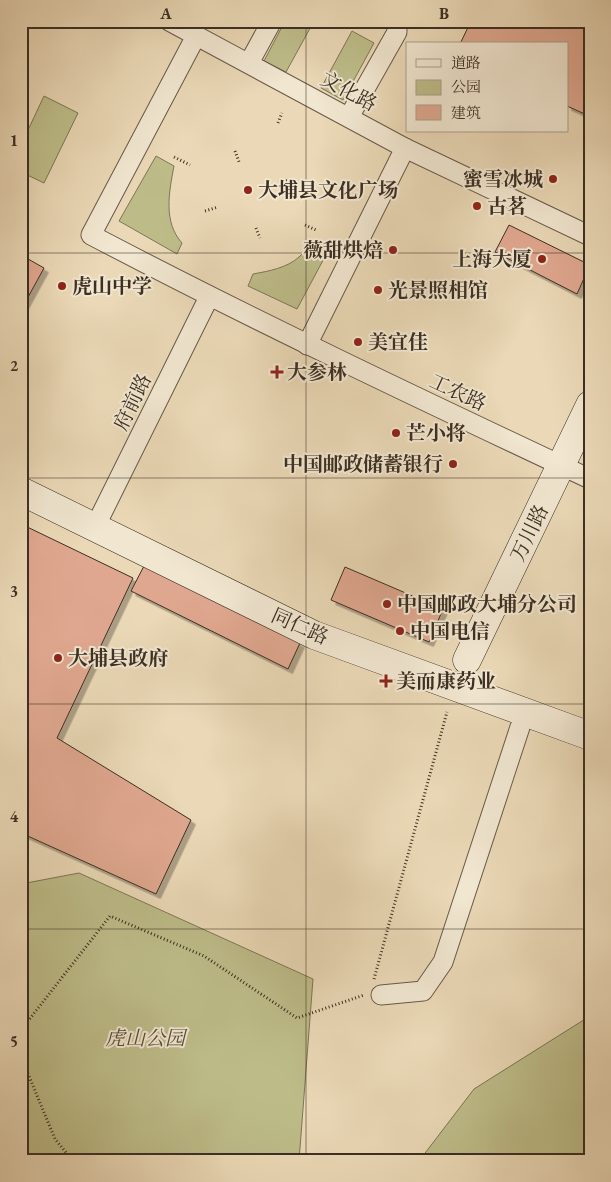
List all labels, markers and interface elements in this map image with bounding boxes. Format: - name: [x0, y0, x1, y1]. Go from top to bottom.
- text: A: [159, 3, 172, 24]
- text: B: [439, 3, 449, 24]
- legend: [406, 42, 568, 132]
- text: 道路: [451, 53, 481, 72]
- street label: 文化路: [316, 65, 382, 117]
- text: 公园: [451, 77, 481, 96]
- text: 建筑: [451, 103, 481, 122]
- text: 1: [10, 130, 18, 151]
- place label: 蜜雪冰城: [463, 166, 543, 192]
- marker: 蜜雪冰城: [547, 173, 559, 185]
- place label: 大埔县文化广场: [258, 177, 398, 203]
- marker: 大埔县文化广场: [242, 184, 254, 196]
- place label: 古茗: [487, 193, 527, 219]
- marker: 古茗: [471, 200, 483, 212]
- place label: 薇甜烘焙: [303, 237, 383, 263]
- marker: 薇甜烘焙: [387, 244, 399, 256]
- place label: 上海大厦: [452, 246, 532, 272]
- marker: 上海大厦: [536, 253, 548, 265]
- place label: 虎山中学: [72, 273, 152, 299]
- place label: 光景照相馆: [388, 277, 488, 303]
- marker: 虎山中学: [56, 280, 68, 292]
- marker: 光景照相馆: [372, 284, 384, 296]
- place label: 美宜佳: [368, 329, 428, 355]
- marker: 美宜佳: [352, 336, 364, 348]
- text: 2: [10, 355, 19, 376]
- place label: 大参林: [287, 359, 347, 385]
- marker: 大参林: [271, 366, 283, 378]
- street label: 工农路: [425, 368, 491, 416]
- street label: 府前路: [107, 369, 157, 435]
- place label: 芒小将: [406, 420, 466, 446]
- marker: 芒小将: [390, 427, 402, 439]
- place label: 中国邮政储蓄银行: [283, 451, 443, 477]
- marker: 中国邮政储蓄银行: [447, 458, 459, 470]
- street label: 万川路: [504, 500, 554, 566]
- text: 3: [10, 581, 18, 602]
- place label: 中国邮政大埔分公司: [397, 591, 577, 617]
- marker: 中国邮政大埔分公司: [381, 598, 393, 610]
- street label: 同仁路: [267, 602, 333, 650]
- place label: 中国电信: [410, 618, 490, 644]
- marker: 中国电信: [394, 625, 406, 637]
- place label: 大埔县政府: [68, 645, 168, 671]
- marker: 大埔县政府: [52, 652, 64, 664]
- place label: 美而康药业: [396, 668, 496, 694]
- marker: 美而康药业: [380, 675, 392, 687]
- text: 4: [10, 806, 19, 827]
- park label: 虎山公园: [105, 1025, 188, 1051]
- text: 5: [10, 1031, 18, 1052]

